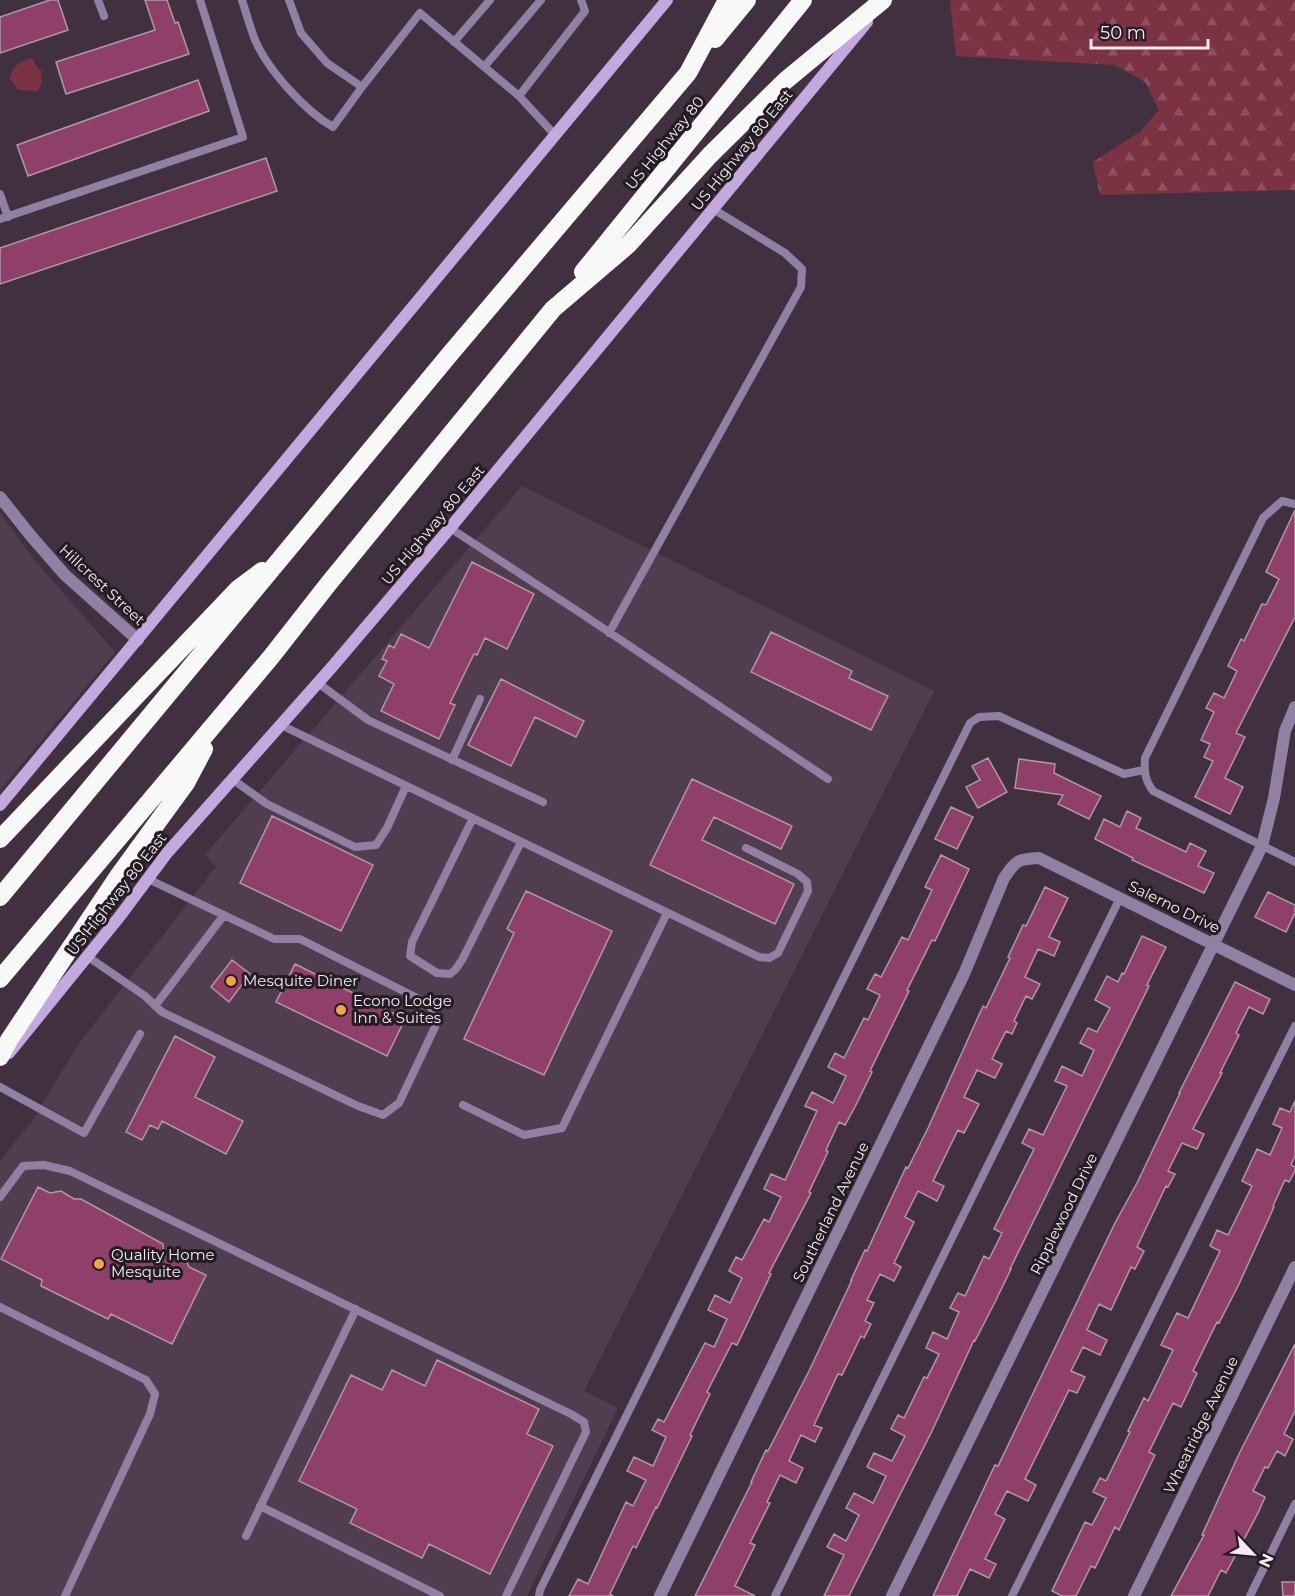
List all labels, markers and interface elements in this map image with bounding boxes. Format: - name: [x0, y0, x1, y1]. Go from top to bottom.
- scale bar: [1091, 12, 1208, 50]
- text: 50 m: [1100, 22, 1146, 44]
- street label: US Highway 80 East: [687, 85, 796, 214]
- street label: US Highway 80: [621, 92, 708, 193]
- street label: US Highway 80 East: [377, 461, 488, 588]
- street label: Hillcrest Street: [56, 540, 149, 629]
- street label: US Highway 80 East: [63, 828, 170, 959]
- street label: Salerno Drive: [1125, 876, 1223, 937]
- place label: Mesquite Diner: [243, 971, 358, 990]
- marker: Mesquite Diner: [224, 974, 238, 988]
- place label: Econo Lodge Inn & Suites: [353, 991, 452, 1027]
- marker: Econo Lodge Inn & Suites: [334, 1003, 348, 1017]
- street label: Southerland Avenue: [788, 1139, 873, 1285]
- street label: Ripplewood Drive: [1026, 1150, 1101, 1278]
- place label: Quality Home Mesquite: [111, 1245, 215, 1281]
- marker: Quality Home Mesquite: [92, 1257, 106, 1271]
- street label: Wheatridge Avenue: [1159, 1353, 1242, 1496]
- north arrow: [1223, 1524, 1283, 1584]
- text: N: [1255, 1550, 1277, 1570]

